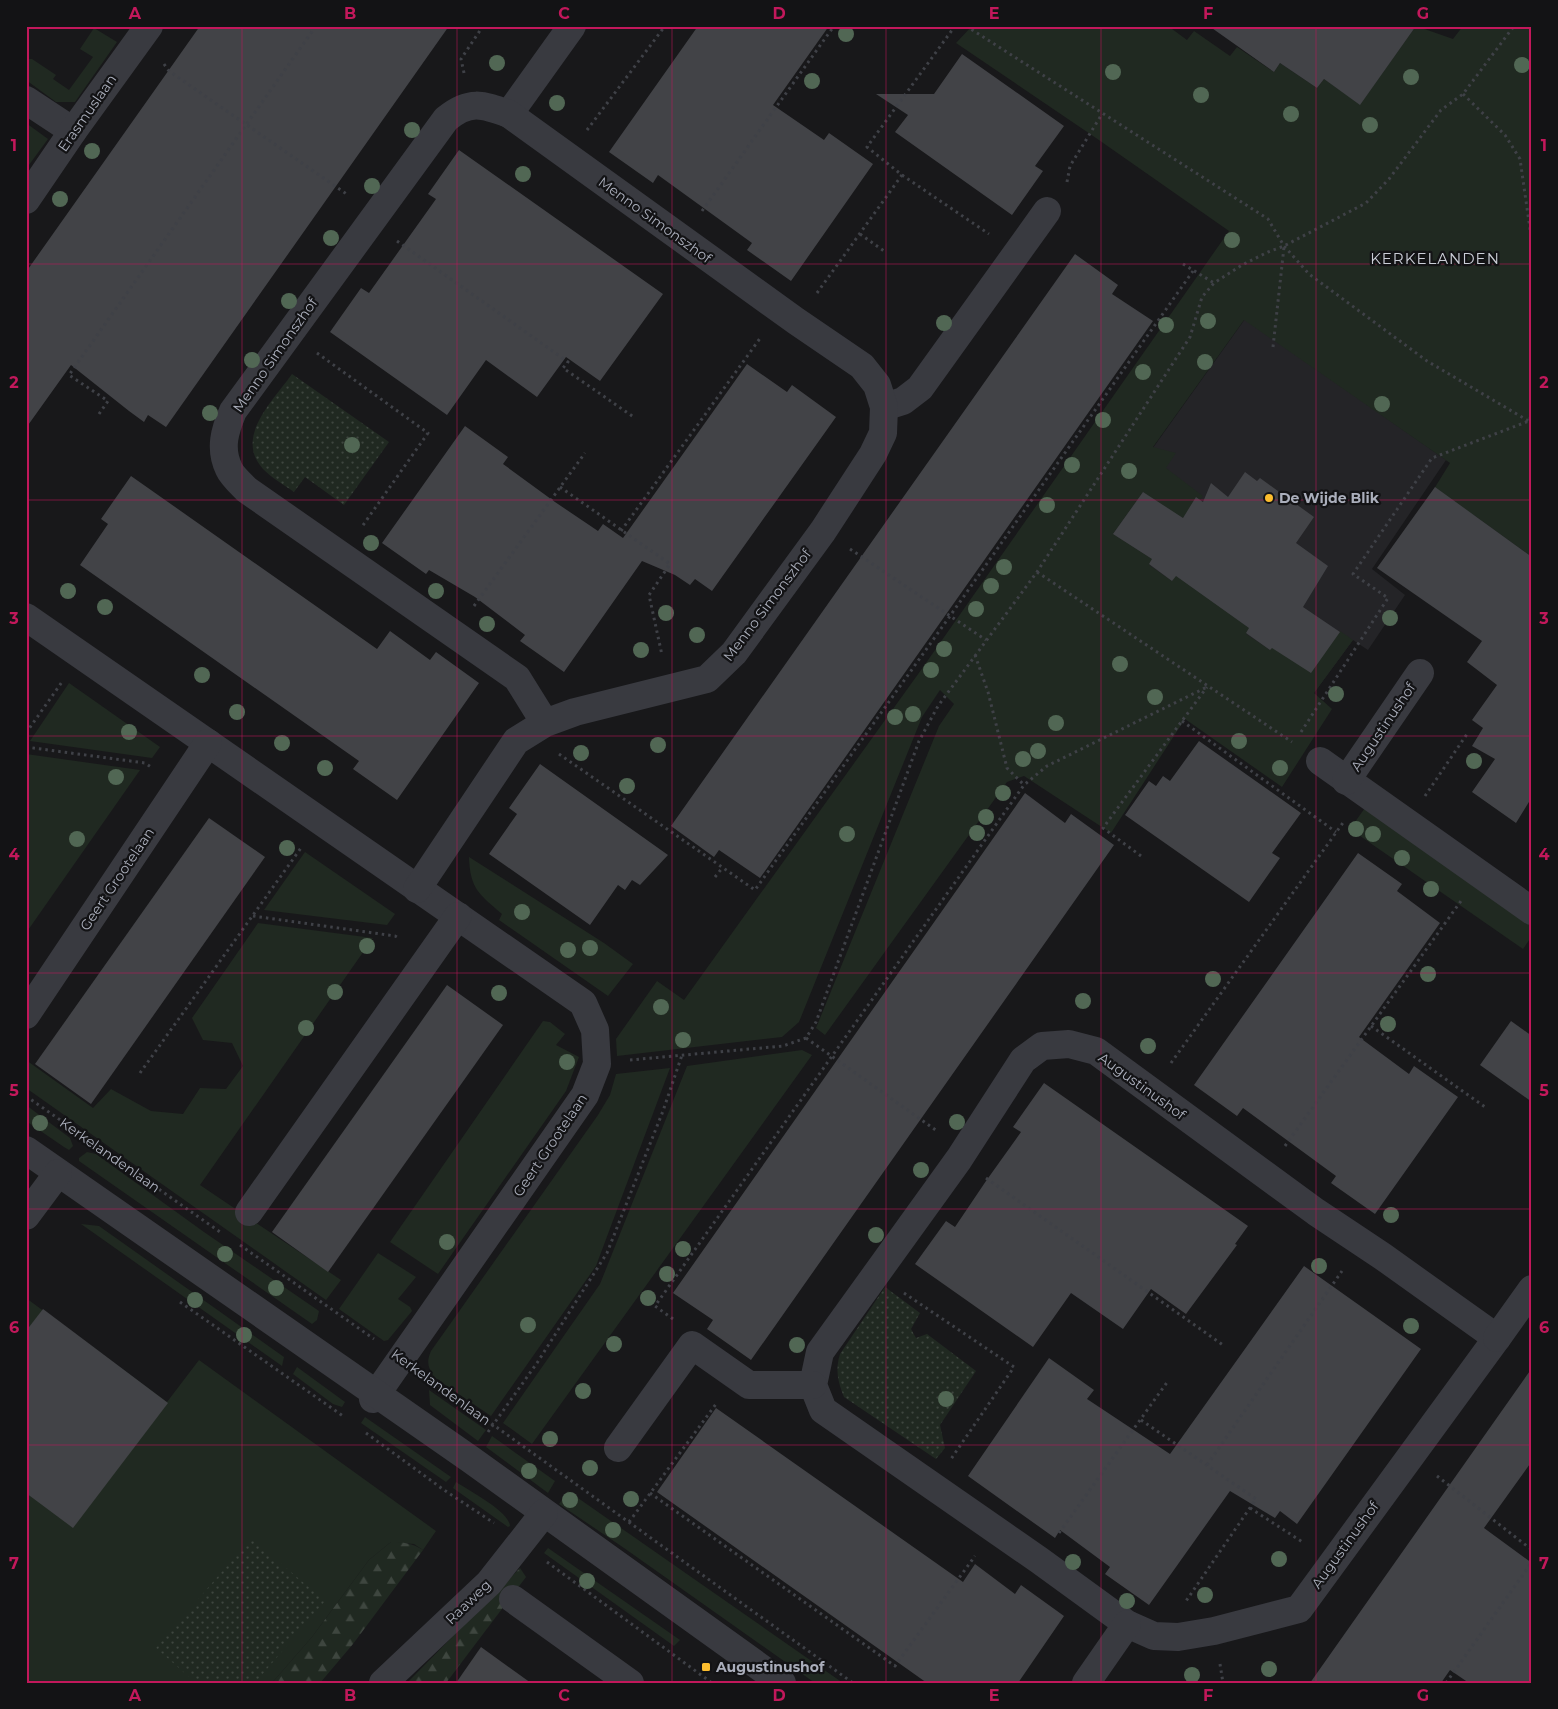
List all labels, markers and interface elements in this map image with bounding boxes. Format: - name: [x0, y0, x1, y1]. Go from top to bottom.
- text: A: [128, 4, 142, 23]
- text: B: [344, 4, 356, 23]
- text: C: [558, 4, 570, 23]
- text: D: [772, 4, 786, 23]
- text: E: [989, 4, 999, 23]
- text: F: [1203, 4, 1213, 23]
- text: G: [1417, 4, 1429, 23]
- street label: Erasmuslaan: [54, 71, 120, 155]
- text: 1: [11, 136, 17, 155]
- text: 1: [1541, 136, 1547, 155]
- street label: Menno Simonszhof: [595, 173, 716, 268]
- district label: KERKELANDEN: [1370, 249, 1500, 268]
- street label: Menno Simonszhof: [229, 293, 322, 416]
- text: 2: [9, 373, 19, 392]
- text: 2: [1539, 373, 1549, 392]
- place label: De Wijde Blik: [1279, 489, 1380, 507]
- marker: De Wijde Blik: [1263, 492, 1275, 504]
- street label: Menno Simonszhof: [719, 544, 816, 665]
- text: 3: [8, 609, 19, 628]
- text: 3: [1538, 609, 1549, 628]
- street label: Augustinushof: [1347, 678, 1420, 775]
- street label: Geert Grootelaan: [76, 824, 158, 934]
- text: 4: [8, 845, 20, 864]
- text: 4: [1538, 845, 1550, 864]
- street label: Augustinushof: [1095, 1048, 1190, 1124]
- text: 5: [9, 1081, 19, 1100]
- text: 5: [1539, 1081, 1549, 1100]
- street label: Geert Grootelaan: [509, 1090, 591, 1200]
- street label: Kerkelandenlaan: [56, 1114, 164, 1196]
- text: 6: [9, 1318, 19, 1337]
- text: 6: [1539, 1318, 1549, 1337]
- street label: Kerkelandenlaan: [388, 1345, 494, 1429]
- street label: Augustinushof: [1307, 1497, 1383, 1592]
- text: 7: [9, 1554, 19, 1573]
- text: 7: [1539, 1554, 1549, 1573]
- street label: Raaweg: [441, 1576, 495, 1628]
- place label: Augustinushof: [715, 1658, 825, 1676]
- marker: Augustinushof: [700, 1661, 712, 1673]
- text: A: [128, 1686, 142, 1705]
- text: B: [344, 1686, 356, 1705]
- text: C: [558, 1686, 570, 1705]
- text: D: [772, 1686, 786, 1705]
- text: E: [989, 1686, 999, 1705]
- text: F: [1203, 1686, 1213, 1705]
- text: G: [1417, 1686, 1429, 1705]

